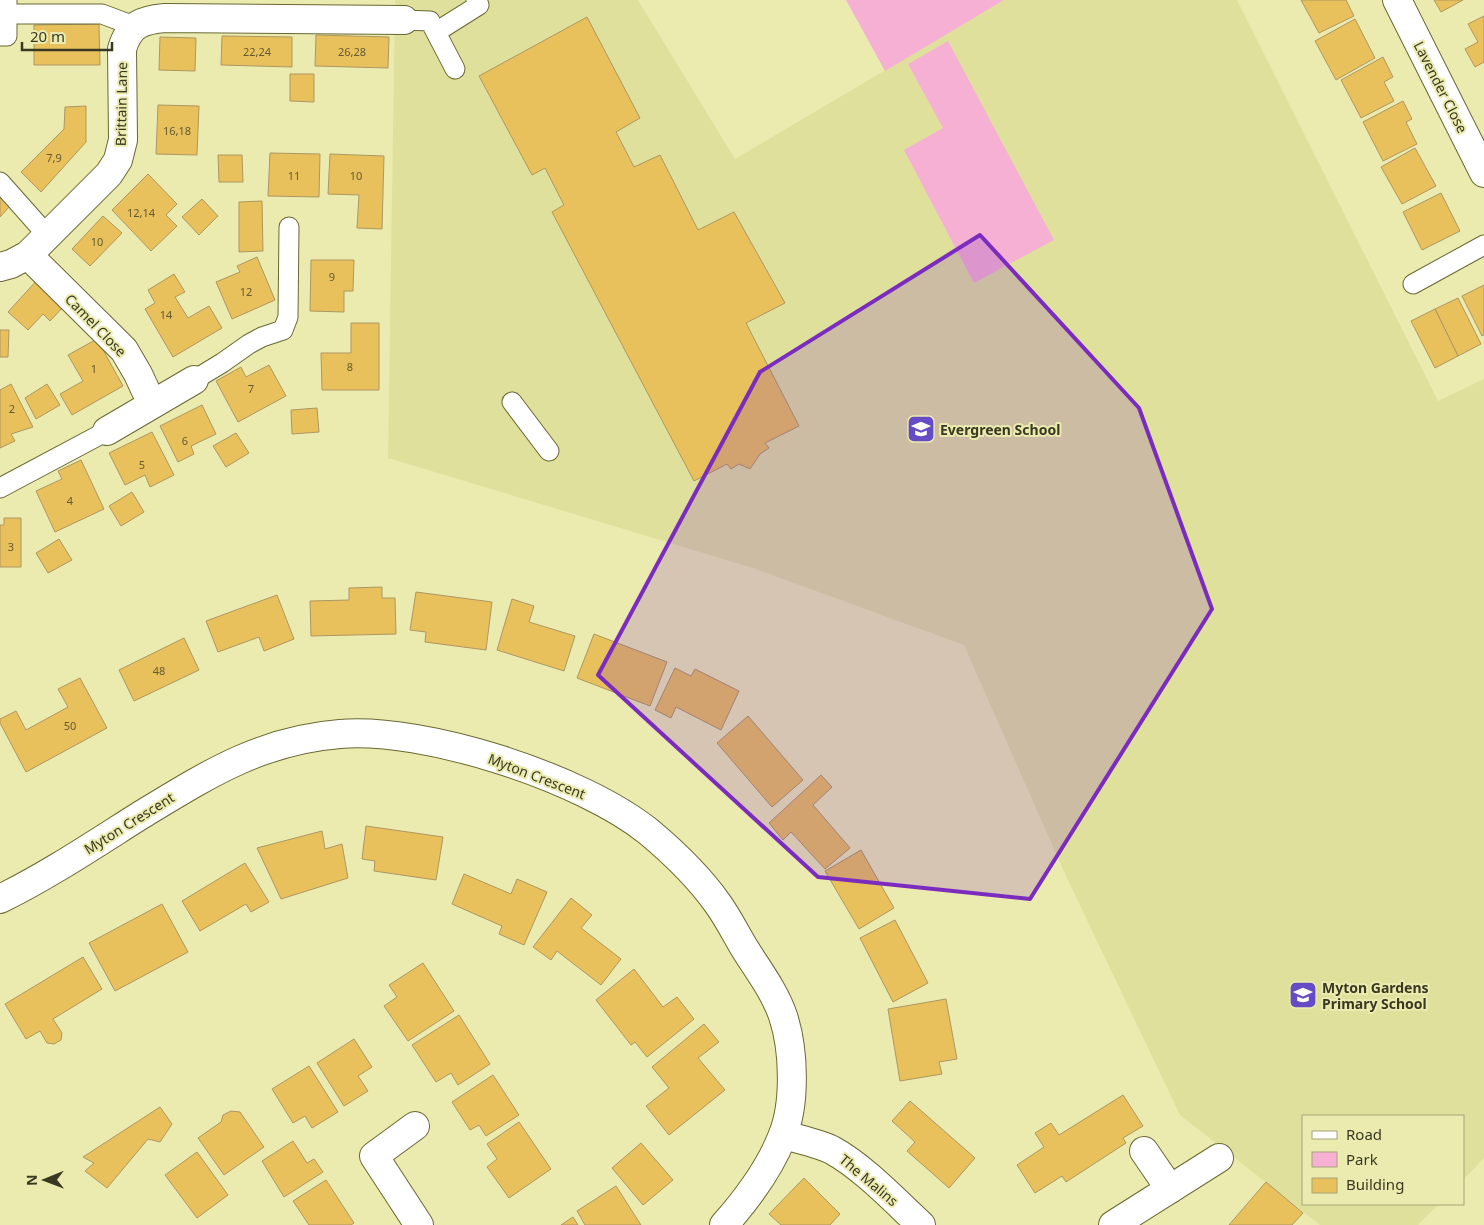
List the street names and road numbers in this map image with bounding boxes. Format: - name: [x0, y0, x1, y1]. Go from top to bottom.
- street label: Lavender Close: [1410, 38, 1472, 136]
- street label: Brittain Lane: [111, 62, 131, 146]
- street label: Camel Close: [61, 289, 131, 361]
- street label: Myton Crescent: [486, 749, 588, 803]
- street label: Myton Crescent: [80, 788, 178, 858]
- street label: The Malins: [836, 1150, 903, 1210]

